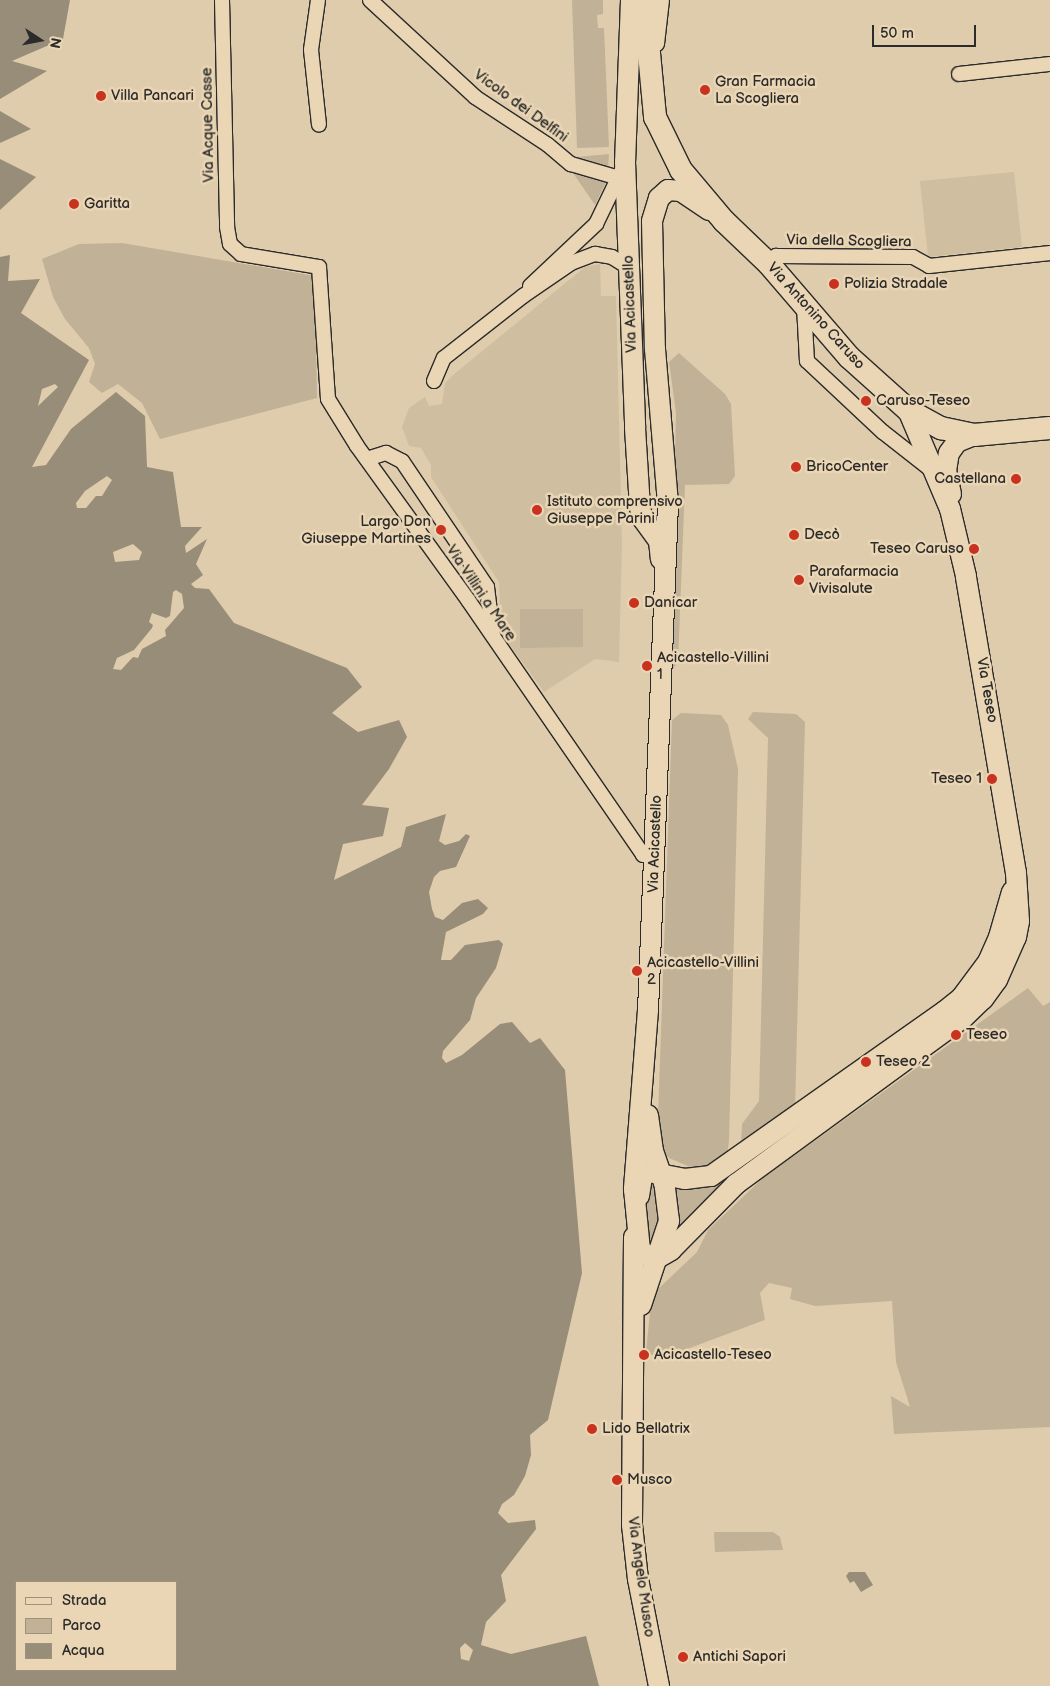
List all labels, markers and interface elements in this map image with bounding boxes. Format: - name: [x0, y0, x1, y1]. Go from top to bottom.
- north arrow: [15, 15, 65, 65]
- scale bar: [875, 15, 979, 47]
- text: 50 m: [880, 24, 914, 43]
- text: N: [46, 36, 65, 50]
- street label: Vicolo dei Delfini: [470, 66, 572, 146]
- street label: Via Acque Casse: [198, 67, 218, 183]
- place label: Gran Farmacia La Scogliera: [715, 72, 816, 107]
- marker: Gran Farmacia La Scogliera: [699, 84, 711, 96]
- place label: Villa Pancari: [111, 87, 194, 105]
- marker: Villa Pancari: [95, 90, 107, 102]
- place label: Garitta: [84, 195, 130, 213]
- marker: Garitta: [68, 198, 80, 210]
- street label: Via della Scogliera: [786, 231, 912, 251]
- street label: Via Acicastello: [619, 255, 641, 353]
- street label: Via Antonino Caruso: [763, 259, 869, 373]
- place label: Polizia Stradale: [844, 275, 948, 293]
- marker: Polizia Stradale: [828, 278, 840, 290]
- place label: Caruso-Teseo: [876, 392, 970, 410]
- marker: Caruso-Teseo: [860, 395, 872, 407]
- place label: BricoCenter: [806, 458, 888, 476]
- marker: BricoCenter: [790, 461, 802, 473]
- place label: Castellana: [934, 470, 1006, 488]
- marker: Castellana: [1010, 473, 1022, 485]
- place label: Istituto comprensivo Giuseppe Parini: [547, 492, 683, 527]
- marker: Istituto comprensivo Giuseppe Parini: [531, 504, 543, 516]
- place label: Largo Don Giuseppe Martines: [301, 512, 431, 547]
- marker: Largo Don Giuseppe Martines: [435, 524, 447, 536]
- place label: Decò: [804, 526, 840, 544]
- marker: Decò: [788, 529, 800, 541]
- place label: Teseo Caruso: [870, 540, 964, 558]
- street label: Via Villini a Mare: [442, 541, 520, 645]
- marker: Teseo Caruso: [968, 543, 980, 555]
- place label: Parafarmacia Vivisalute: [809, 562, 899, 597]
- marker: Parafarmacia Vivisalute: [793, 574, 805, 586]
- place label: Danicar: [644, 594, 697, 612]
- marker: Danicar: [628, 597, 640, 609]
- place label: Acicastello-Villini 1: [657, 648, 769, 683]
- street label: Via Teseo: [972, 656, 1002, 724]
- marker: Acicastello-Villini 1: [641, 660, 653, 672]
- place label: Teseo 1: [931, 770, 982, 788]
- marker: Teseo 1: [986, 773, 998, 785]
- street label: Via Acicastello: [644, 795, 666, 893]
- place label: Acicastello-Villini 2: [647, 953, 759, 988]
- marker: Acicastello-Villini 2: [631, 965, 643, 977]
- place label: Teseo: [966, 1026, 1007, 1044]
- marker: Teseo: [950, 1029, 962, 1041]
- place label: Teseo 2: [876, 1053, 930, 1071]
- marker: Teseo 2: [860, 1056, 872, 1068]
- place label: Acicastello-Teseo: [654, 1346, 772, 1364]
- marker: Acicastello-Teseo: [638, 1349, 650, 1361]
- place label: Lido Bellatrix: [602, 1420, 690, 1438]
- marker: Lido Bellatrix: [586, 1423, 598, 1435]
- place label: Musco: [627, 1471, 672, 1489]
- marker: Musco: [611, 1474, 623, 1486]
- street label: Via Angelo Musco: [624, 1516, 658, 1638]
- legend: [15, 1581, 178, 1671]
- text: Strada: [62, 1591, 106, 1610]
- text: Parco: [62, 1616, 101, 1635]
- text: Acqua: [62, 1641, 104, 1660]
- place label: Antichi Sapori: [693, 1648, 786, 1666]
- marker: Antichi Sapori: [677, 1651, 689, 1663]

